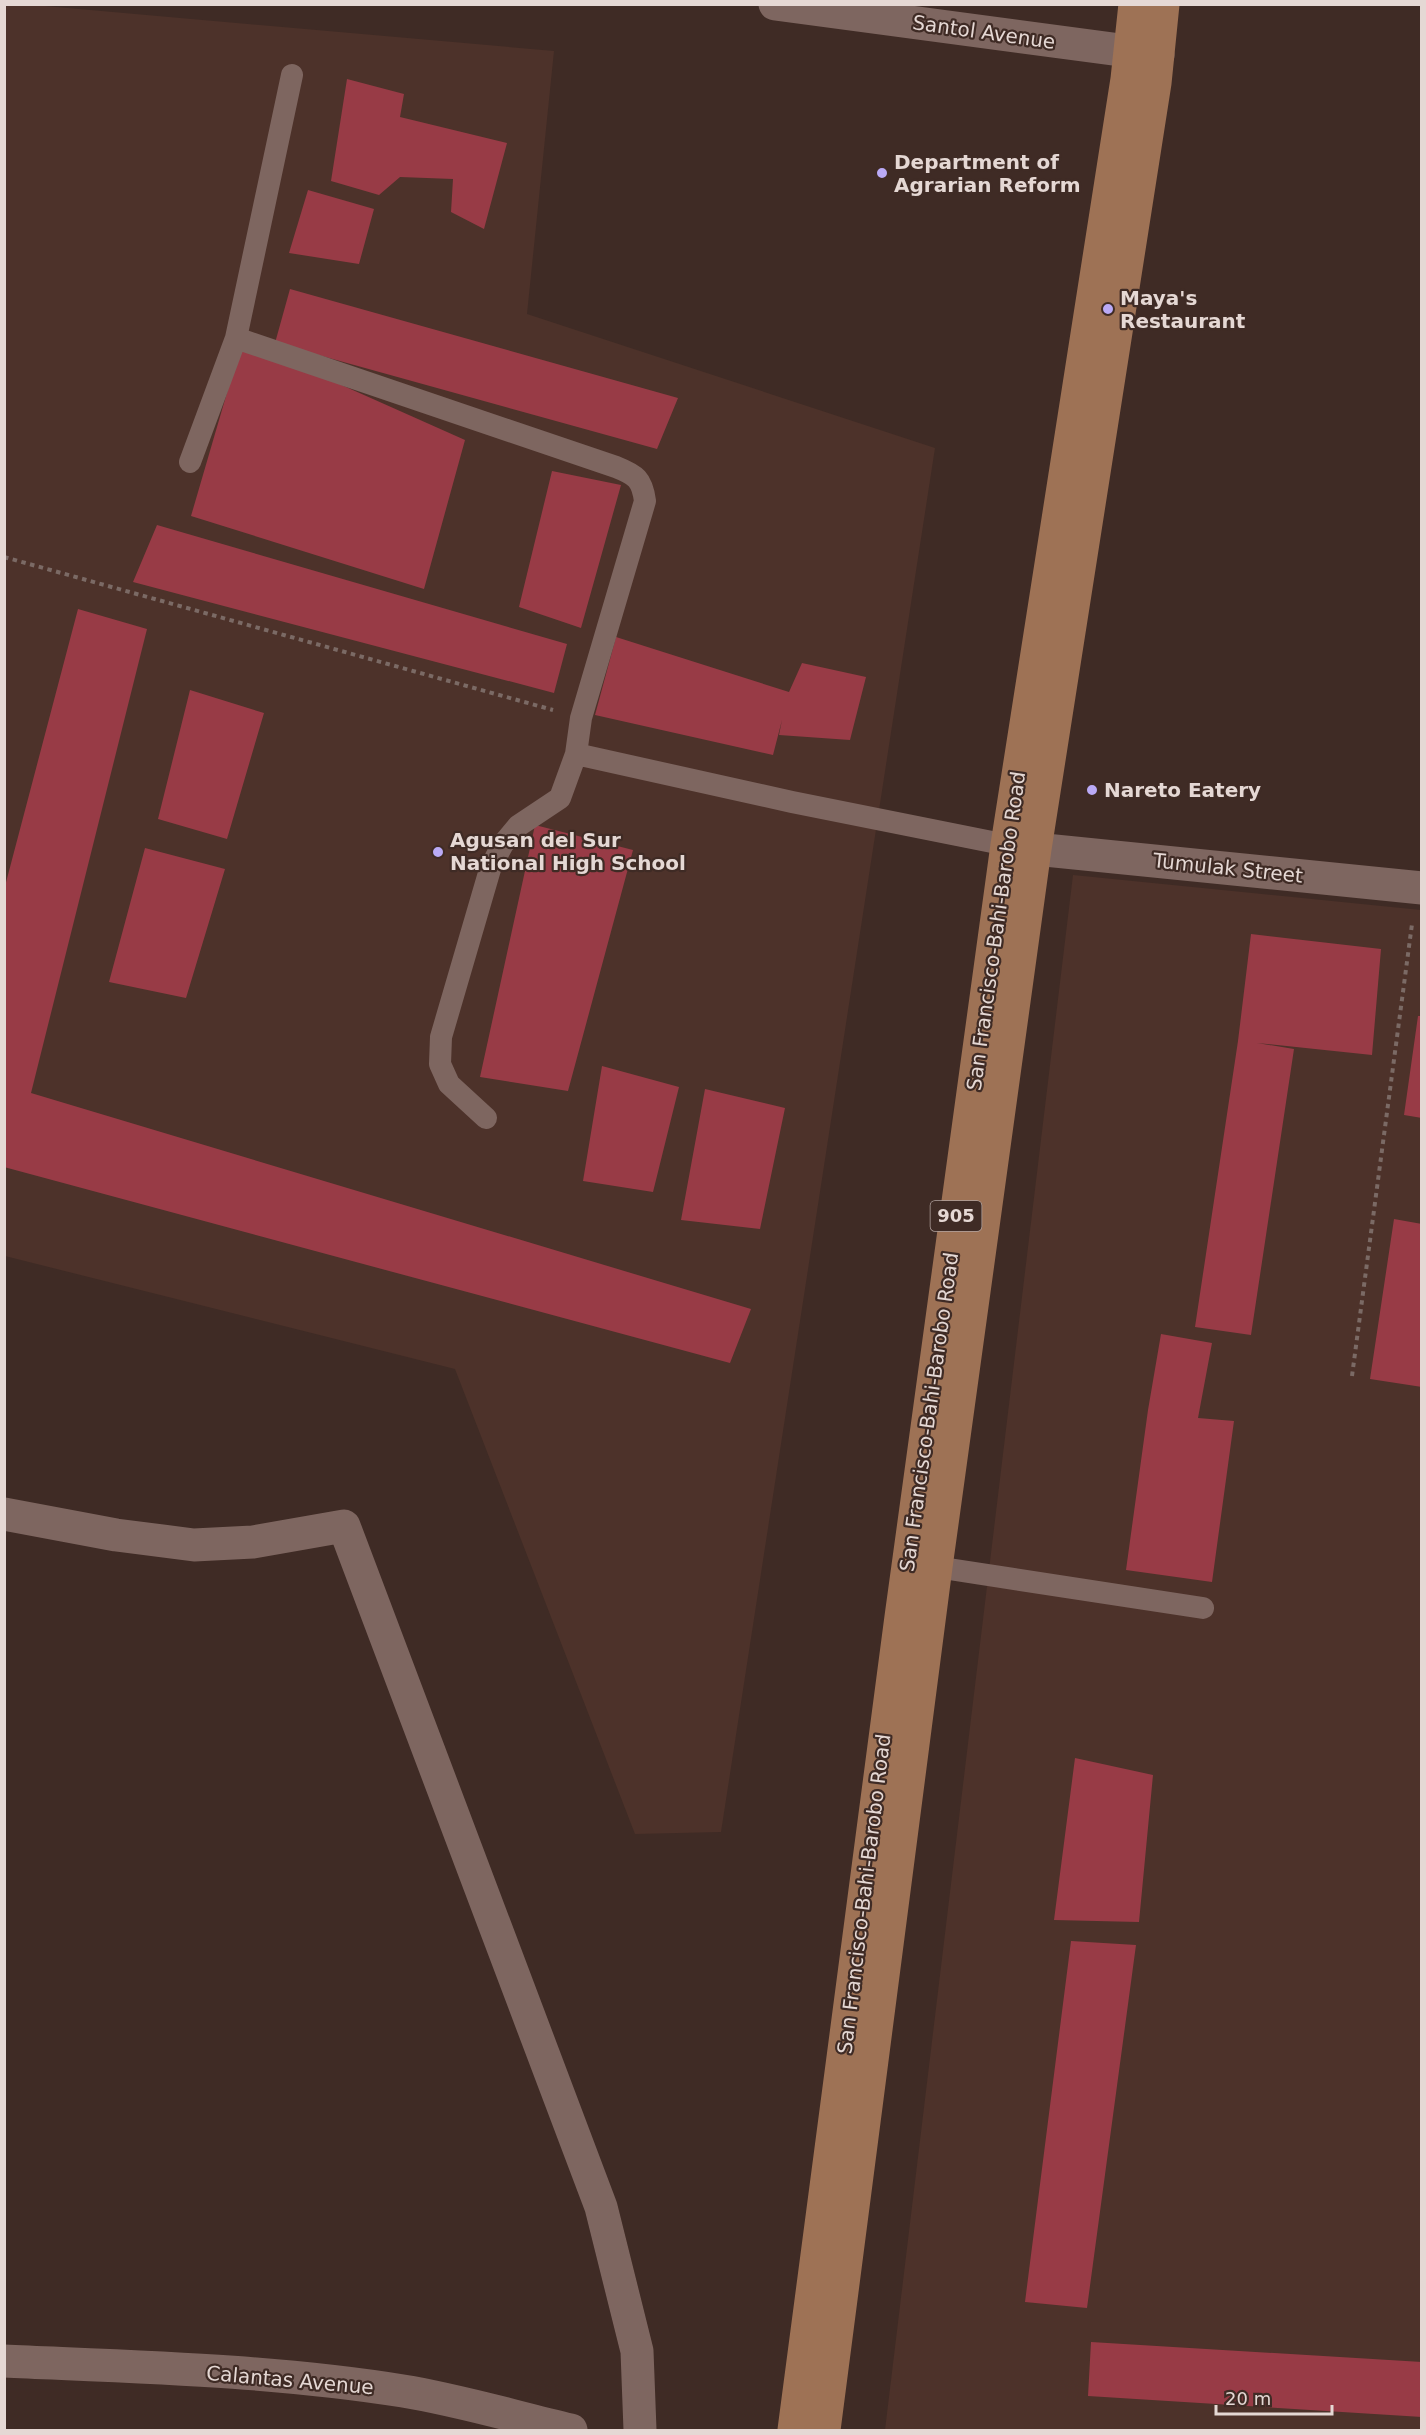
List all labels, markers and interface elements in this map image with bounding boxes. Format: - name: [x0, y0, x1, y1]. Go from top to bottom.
- street label: Santol Avenue: [911, 10, 1057, 54]
- place label: Department of Agrarian Reform: [894, 150, 1081, 197]
- marker: Department of Agrarian Reform: [875, 166, 889, 180]
- place label: Maya's Restaurant: [1120, 286, 1246, 333]
- marker: Maya's Restaurant: [1101, 302, 1115, 316]
- street label: San Francisco-Bahi-Barobo Road: [962, 770, 1030, 1092]
- place label: Nareto Eatery: [1104, 778, 1261, 802]
- marker: Nareto Eatery: [1085, 783, 1099, 797]
- place label: Agusan del Sur National High School: [450, 828, 686, 875]
- marker: Agusan del Sur National High School: [431, 845, 445, 859]
- street label: Tumulak Street: [1151, 848, 1304, 888]
- road number: 905: [930, 1201, 982, 1231]
- street label: San Francisco-Bahi-Barobo Road: [895, 1251, 963, 1573]
- street label: San Francisco-Bahi-Barobo Road: [832, 1733, 896, 2055]
- street label: Calantas Avenue: [205, 2361, 375, 2399]
- scale bar: [1216, 2378, 1332, 2416]
- text: 20 m: [1225, 2388, 1271, 2409]

